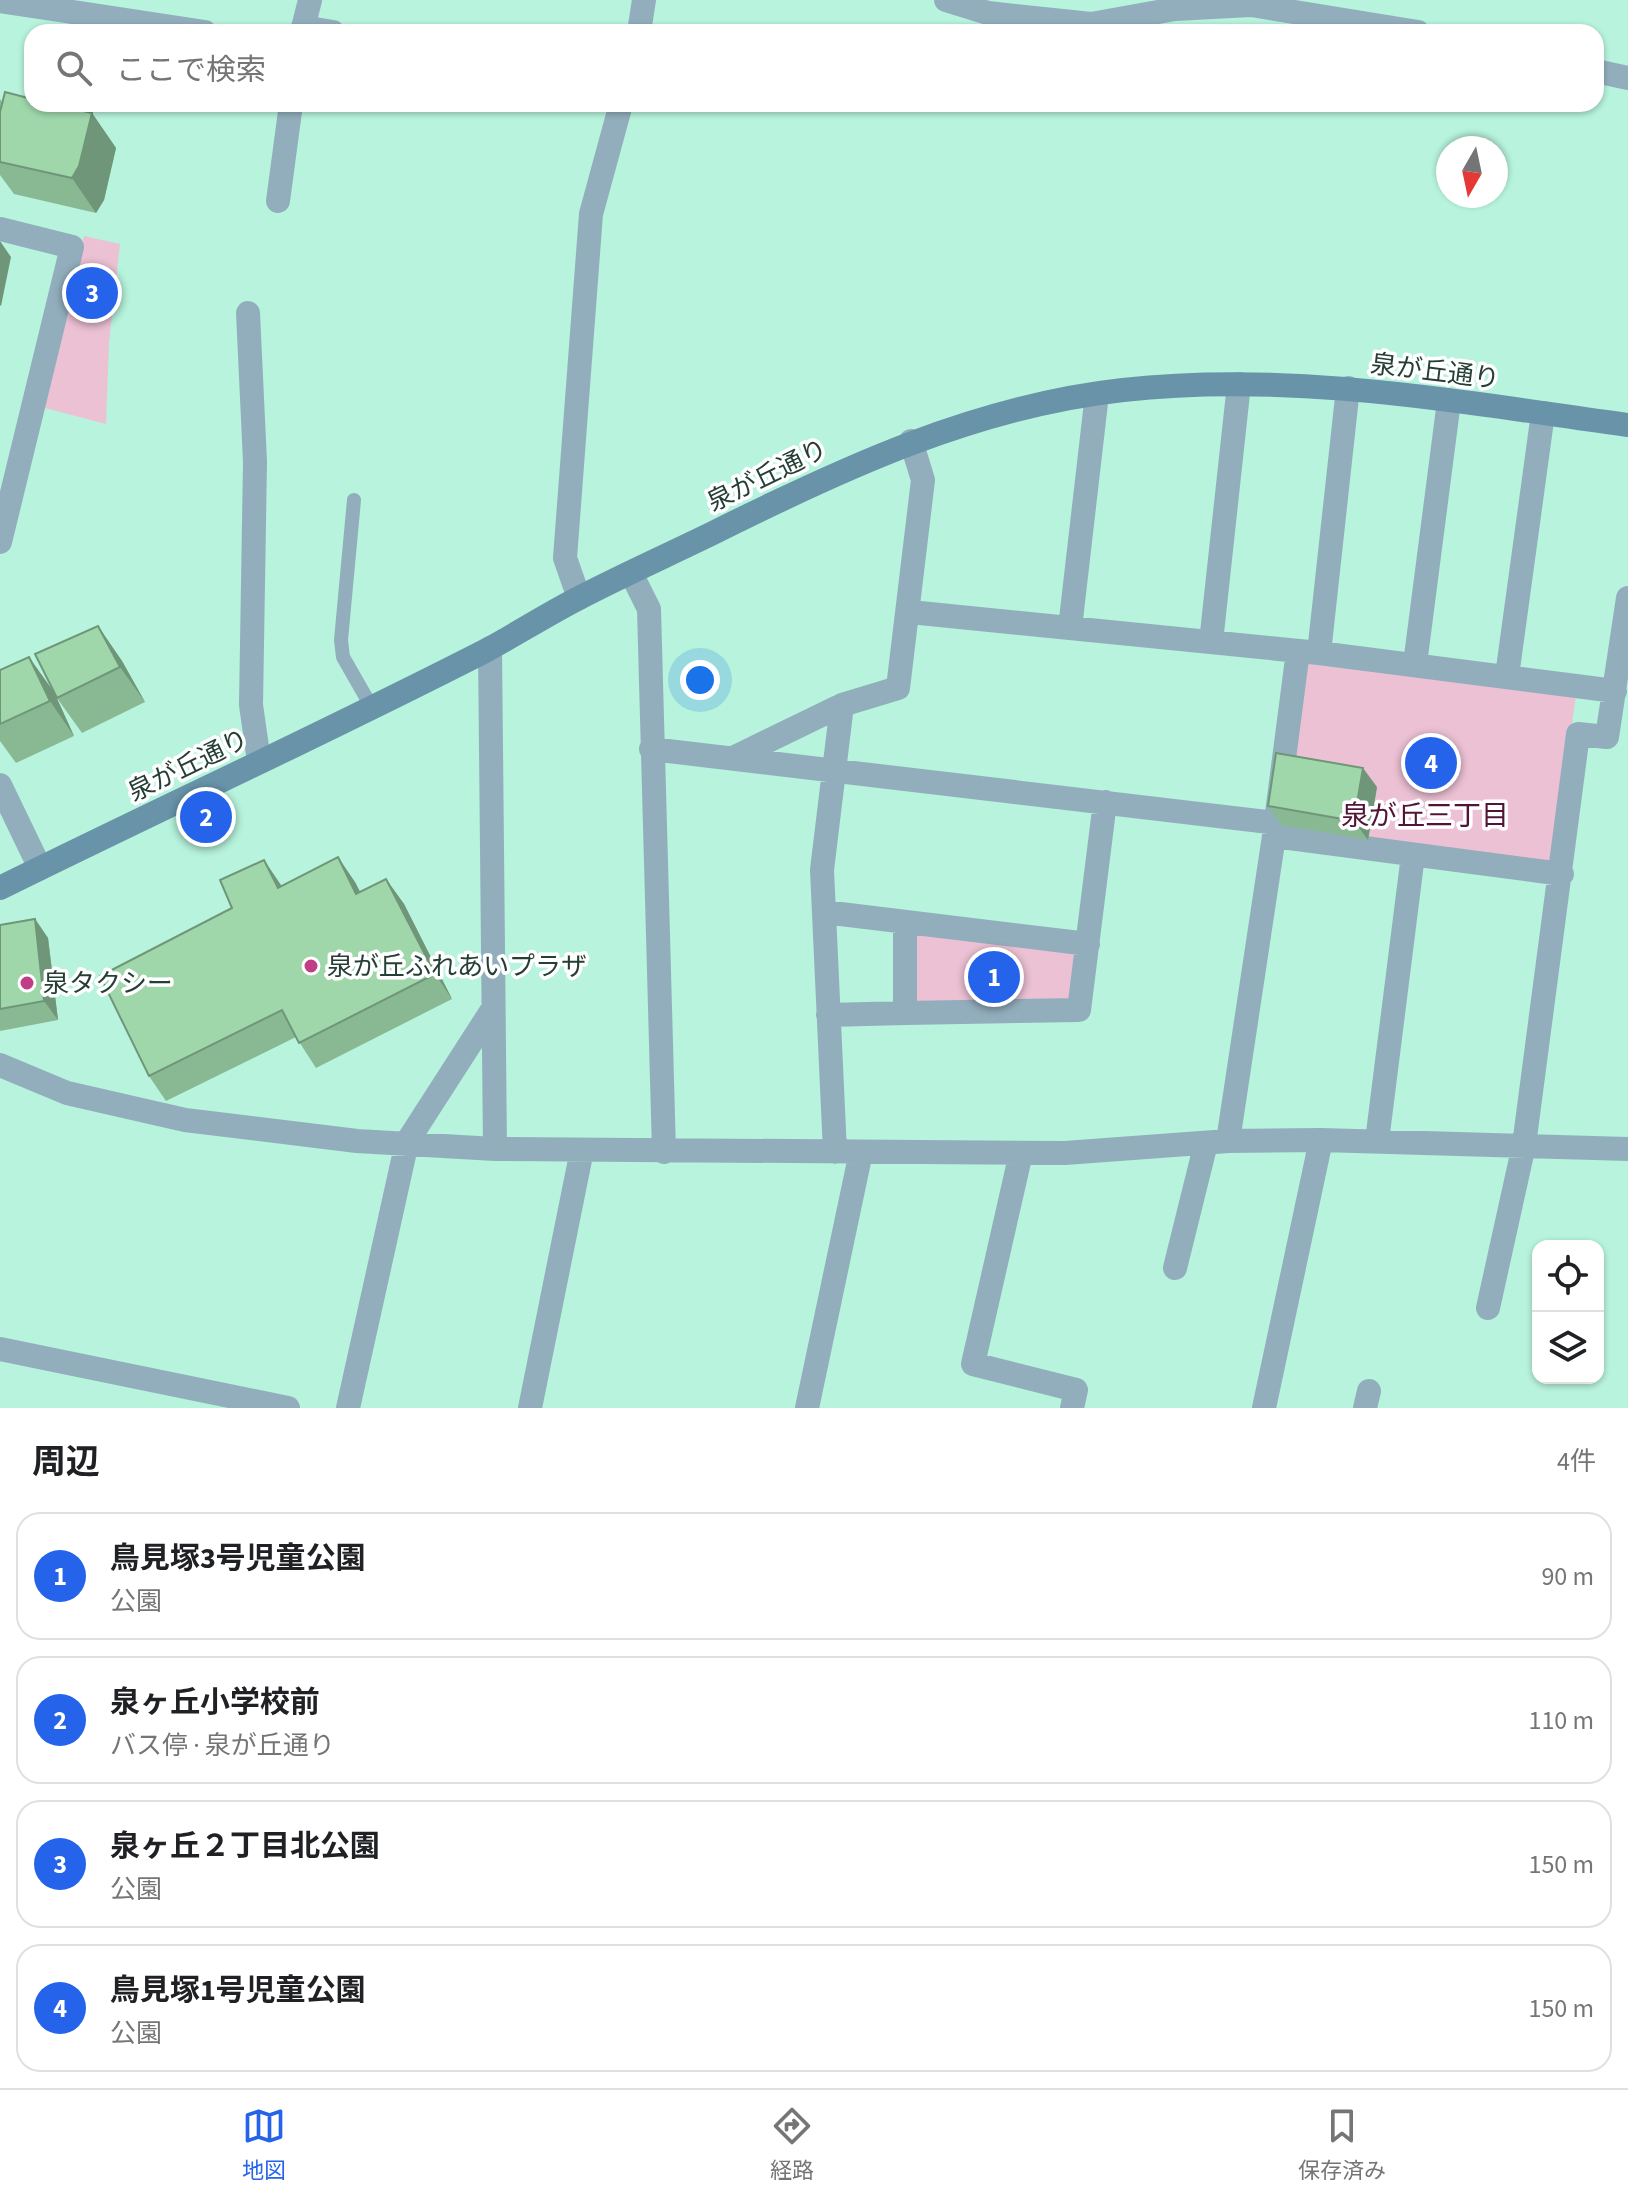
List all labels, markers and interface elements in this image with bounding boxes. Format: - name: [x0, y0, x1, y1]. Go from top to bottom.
- search box: [24, 24, 1604, 112]
- icon: search: [52, 46, 96, 90]
- text: ここで検索: [116, 49, 266, 92]
- north arrow: [1436, 136, 1508, 208]
- pin: 3: [66, 263, 118, 323]
- street label: 泉が丘通り: [1368, 345, 1502, 398]
- street label: 泉が丘通り: [701, 430, 834, 521]
- your location: [680, 660, 720, 700]
- street label: 泉が丘通り: [122, 720, 255, 811]
- pin: 4: [1405, 733, 1457, 793]
- pin: 2: [180, 787, 232, 847]
- district label: 泉が丘三丁目: [1341, 796, 1509, 836]
- pin: 1: [968, 947, 1020, 1007]
- place label: 泉が丘ふれあいプラザ: [327, 948, 587, 985]
- marker: 泉が丘ふれあいプラザ: [302, 957, 320, 975]
- place label: 泉タクシー: [43, 965, 173, 1002]
- marker: 泉タクシー: [18, 974, 36, 992]
- map controls: [1532, 1240, 1604, 1384]
- button: locate: [1532, 1240, 1604, 1312]
- button: layers: [1532, 1312, 1604, 1384]
- text: 周辺: [32, 1438, 100, 1487]
- text: 4件: [1557, 1443, 1596, 1480]
- text: 鳥見塚3号児童公園: [110, 1537, 366, 1580]
- text: 1: [53, 1558, 67, 1595]
- text: 90 m: [1541, 1558, 1594, 1595]
- text: 公園: [110, 1583, 162, 1620]
- text: 泉ヶ丘小学校前: [110, 1681, 320, 1724]
- text: 2: [53, 1702, 67, 1739]
- text: 110 m: [1528, 1702, 1594, 1739]
- text: バス停 · 泉が丘通り: [110, 1727, 335, 1764]
- text: 泉ヶ丘２丁目北公園: [110, 1825, 380, 1868]
- text: 3: [53, 1846, 67, 1883]
- text: 150 m: [1528, 1846, 1594, 1883]
- text: 公園: [110, 1871, 162, 1908]
- text: 鳥見塚1号児童公園: [110, 1969, 366, 2012]
- text: 4: [53, 1990, 67, 2027]
- text: 150 m: [1528, 1990, 1594, 2027]
- text: 公園: [110, 2015, 162, 2052]
- tab: 地図: [242, 2104, 286, 2187]
- tab: 経路: [770, 2104, 814, 2187]
- tab: 保存済み: [1298, 2104, 1386, 2187]

